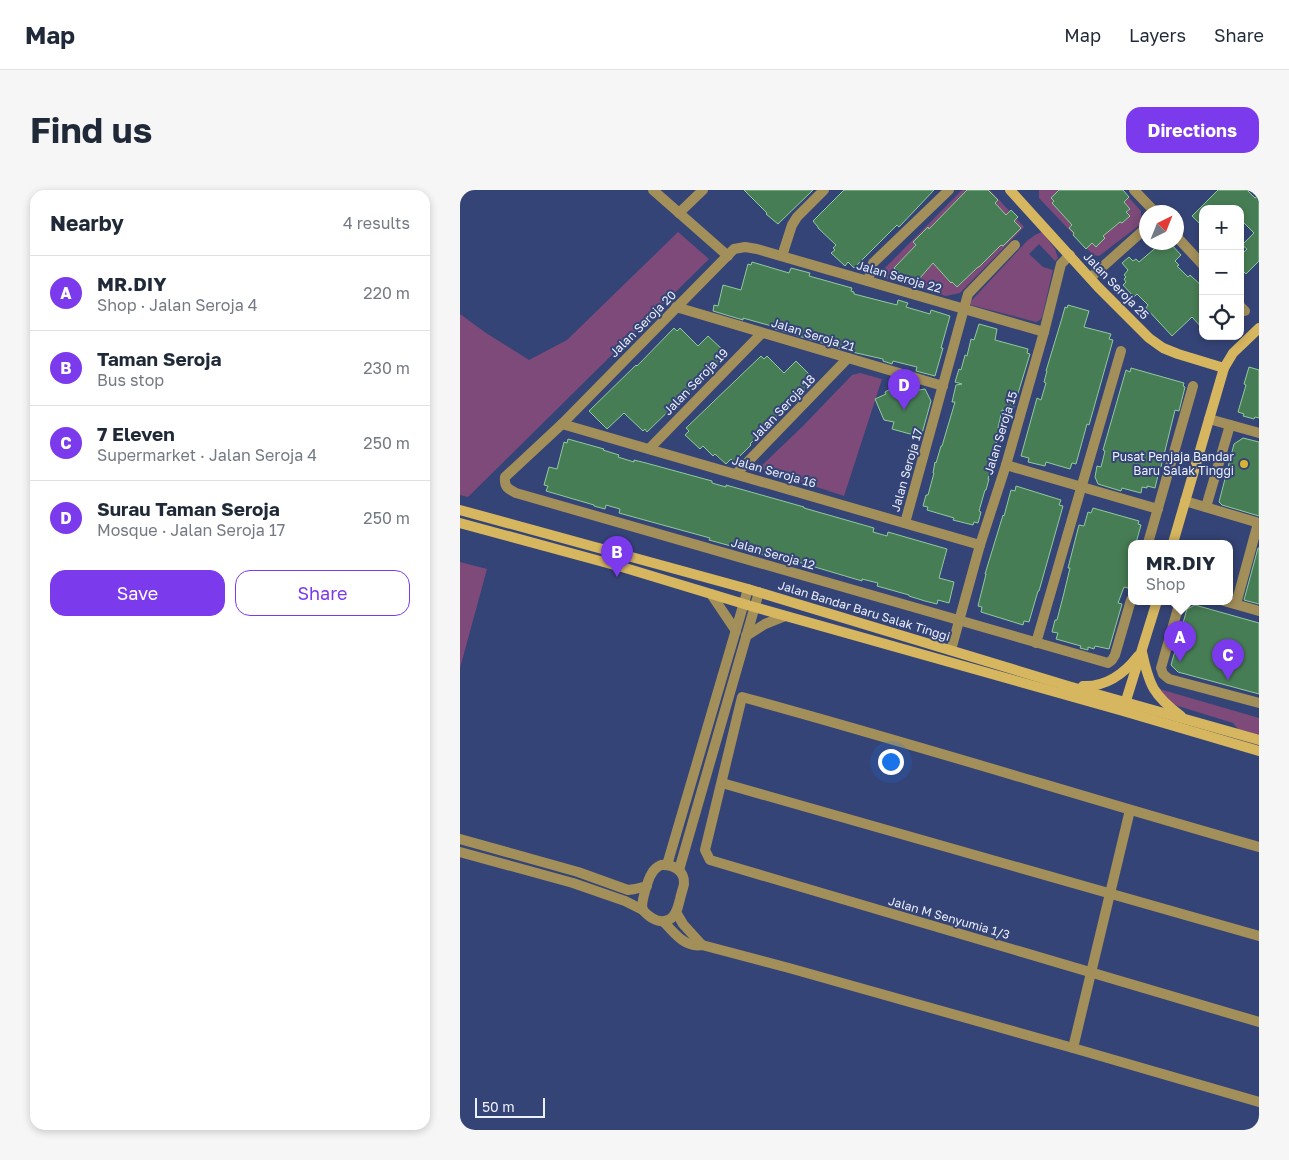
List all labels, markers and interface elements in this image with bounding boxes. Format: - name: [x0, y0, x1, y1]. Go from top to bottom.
- text: Map: [25, 20, 75, 49]
- text: Map: [1064, 24, 1101, 46]
- text: Layers: [1129, 24, 1186, 46]
- text: Share: [1214, 24, 1264, 46]
- button: Directions: [1126, 107, 1259, 153]
- text: Find us: [30, 109, 152, 151]
- north arrow: [1139, 205, 1184, 250]
- map controls: [1199, 205, 1244, 340]
- button: +: [1199, 205, 1244, 250]
- text: Nearby: [50, 210, 124, 236]
- text: 4 results: [343, 213, 410, 233]
- street label: Jalan Seroja 25: [1080, 249, 1152, 322]
- button: −: [1199, 250, 1244, 295]
- street label: Jalan Seroja 22: [855, 257, 943, 296]
- text: MR.DIY: [97, 272, 167, 295]
- text: A: [60, 283, 72, 303]
- text: 220 m: [363, 283, 410, 303]
- street label: Jalan Seroja 20: [606, 287, 679, 360]
- text: Shop · Jalan Seroja 4: [97, 295, 258, 315]
- button: locate: [1199, 295, 1244, 340]
- street label: Jalan Seroja 21: [770, 315, 857, 354]
- street label: Jalan Seroja 19: [660, 345, 731, 418]
- text: Taman Seroja: [97, 347, 221, 370]
- text: B: [60, 358, 72, 378]
- text: 230 m: [363, 358, 410, 378]
- pin: D: [888, 369, 920, 410]
- text: Bus stop: [97, 370, 164, 390]
- street label: Jalan Seroja 18: [747, 371, 818, 444]
- street label: Jalan Seroja 15: [981, 389, 1020, 476]
- text: 7 Eleven: [97, 422, 175, 445]
- street label: Jalan Seroja 17: [887, 426, 926, 513]
- text: C: [60, 433, 72, 453]
- text: 250 m: [363, 433, 410, 453]
- text: Supermarket · Jalan Seroja 4: [97, 445, 317, 465]
- place label: Pusat Penjaja Bandar Baru Salak Tinggi: [1112, 449, 1234, 478]
- street label: Jalan Seroja 16: [730, 452, 818, 491]
- marker: Pusat Penjaja Bandar Baru Salak Tinggi: [1238, 458, 1250, 470]
- text: Surau Taman Seroja: [97, 497, 280, 520]
- text: D: [60, 508, 72, 528]
- text: 250 m: [363, 508, 410, 528]
- text: Mosque · Jalan Seroja 17: [97, 520, 285, 540]
- street label: Jalan Seroja 12: [729, 534, 817, 573]
- pin: B: [601, 536, 633, 577]
- popup: [1128, 540, 1233, 605]
- text: MR.DIY: [1146, 551, 1215, 574]
- button: Save: [50, 570, 225, 616]
- button: Share: [235, 570, 410, 616]
- text: Shop: [1146, 574, 1185, 594]
- street label: Jalan Bandar Baru Salak Tinggi: [776, 577, 952, 644]
- pin: A: [1164, 621, 1196, 662]
- pin: C: [1212, 639, 1244, 680]
- your location: [878, 749, 904, 775]
- street label: Jalan M Senyumia 1/3: [887, 893, 1012, 942]
- scale bar: [475, 1095, 545, 1118]
- text: 50 m: [482, 1098, 515, 1115]

